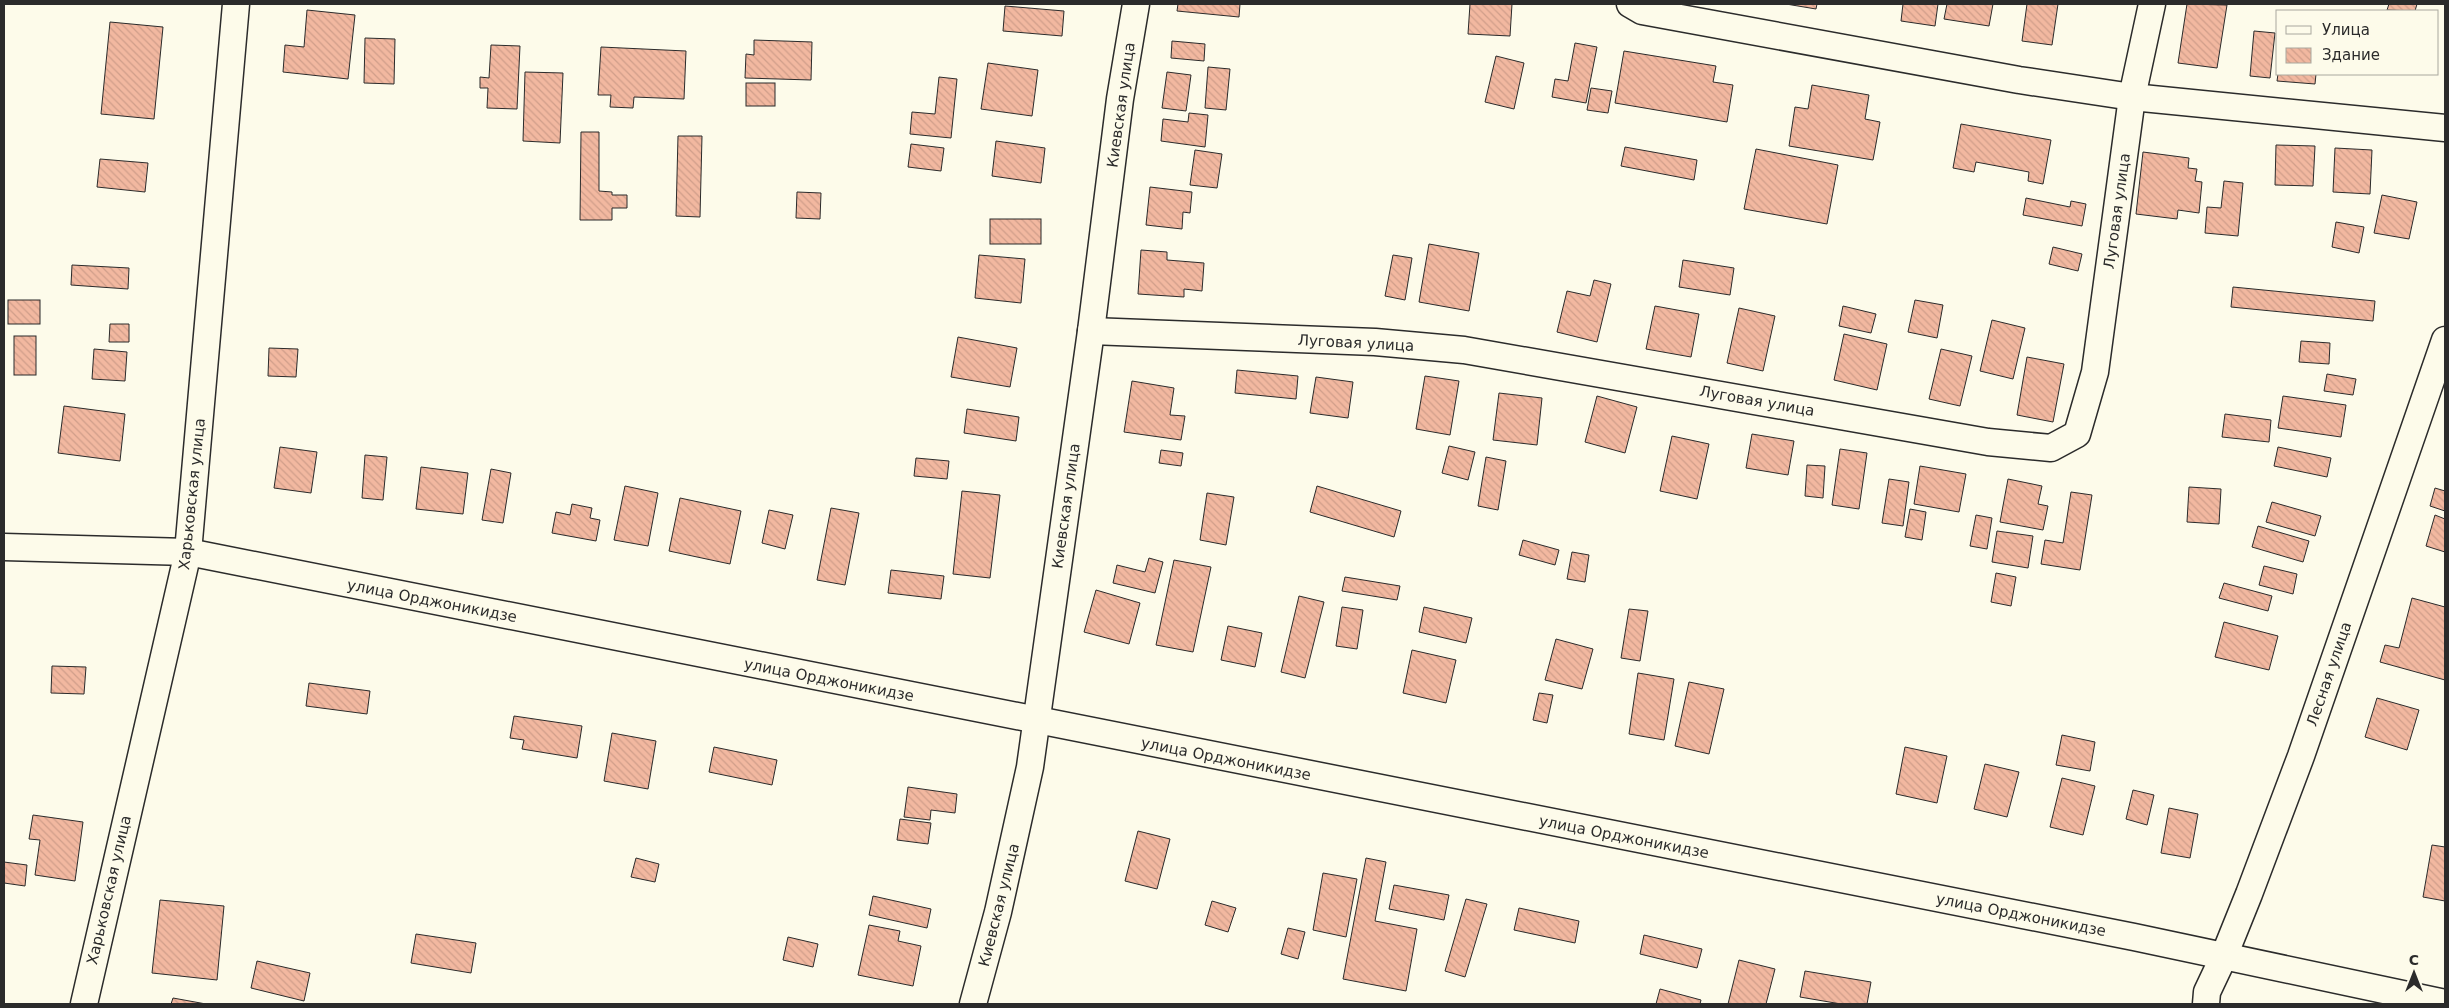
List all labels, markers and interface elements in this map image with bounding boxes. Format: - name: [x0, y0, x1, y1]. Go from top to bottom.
- legend: [2276, 10, 2439, 75]
- text: Улица: [2322, 21, 2370, 39]
- street label: Киевская улица: [1103, 41, 1139, 169]
- text: Здание: [2322, 46, 2380, 64]
- street label: Луговая улица: [2100, 152, 2134, 270]
- street label: Луговая улица: [1297, 331, 1415, 355]
- street label: Луговая улица: [1698, 382, 1816, 420]
- street label: Харьковская улица: [175, 417, 209, 571]
- street label: Киевская улица: [1048, 442, 1084, 570]
- street label: улица Орджоникидзе: [346, 576, 518, 626]
- street label: Лесная улица: [2303, 619, 2355, 729]
- street label: улица Орджоникидзе: [743, 655, 915, 705]
- street label: улица Орджоникидзе: [1140, 734, 1312, 784]
- street label: улица Орджоникидзе: [1538, 812, 1710, 862]
- street label: Харьковская улица: [83, 814, 135, 966]
- street label: Киевская улица: [975, 842, 1023, 968]
- street label: улица Орджоникидзе: [1935, 890, 2107, 940]
- north arrow: [2389, 948, 2439, 998]
- text: С: [2409, 952, 2419, 968]

